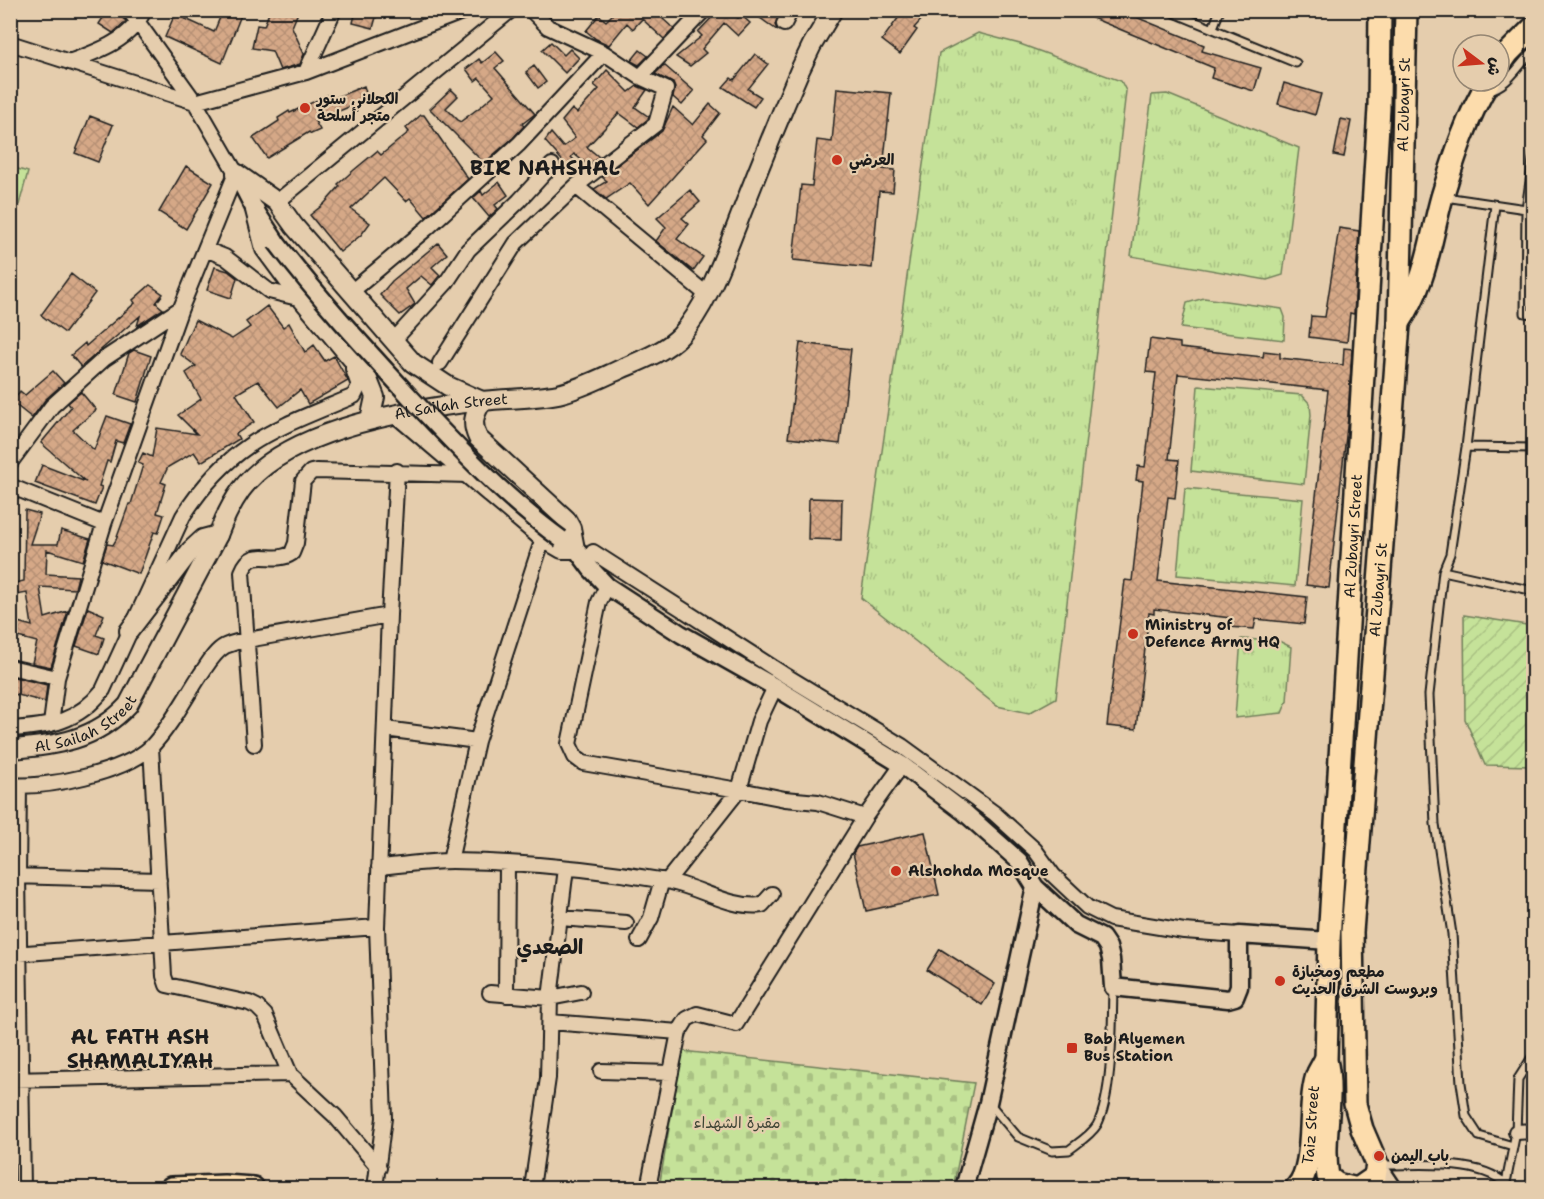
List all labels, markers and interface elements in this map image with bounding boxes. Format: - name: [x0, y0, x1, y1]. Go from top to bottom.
- north arrow: [1451, 33, 1511, 93]
- text: ش: [1482, 56, 1507, 78]
- street label: Al Zubayri St: [1393, 57, 1415, 152]
- place label: الكحلاني ستور متجر أسلحة: [315, 89, 399, 126]
- marker: الكحلاني ستور متجر أسلحة: [298, 101, 312, 115]
- place label: العرضي: [849, 150, 895, 174]
- marker: العرضي: [830, 153, 844, 167]
- district label: BIR NAHSHAL: [470, 154, 620, 182]
- street label: Al Sailah Street: [393, 389, 508, 424]
- street label: Al Zubayri Street: [1340, 474, 1367, 599]
- street label: Al Zubayri St: [1365, 542, 1392, 638]
- place label: Ministry of Defence Army HQ: [1145, 615, 1280, 652]
- marker: Ministry of Defence Army HQ: [1126, 627, 1140, 641]
- street label: Al Sailah Street: [33, 692, 141, 757]
- place label: Alshohda Mosque: [908, 861, 1049, 881]
- marker: Alshohda Mosque: [889, 864, 903, 878]
- district label: الصعدي: [517, 933, 583, 963]
- place label: مطعم ومخبازة وبروست الشرق الحديث: [1292, 962, 1438, 999]
- marker: مطعم ومخبازة وبروست الشرق الحديث: [1273, 974, 1287, 988]
- district label: AL FATH ASH SHAMALIYAH: [67, 1023, 213, 1075]
- place label: Bab Alyemen Bus Station: [1084, 1029, 1185, 1066]
- marker: Bab Alyemen Bus Station: [1065, 1041, 1079, 1055]
- street label: Taiz Street: [1297, 1084, 1324, 1166]
- park label: مقبرة الشهداء: [694, 1113, 780, 1133]
- place label: باب اليمن: [1391, 1146, 1449, 1166]
- marker: باب اليمن: [1372, 1149, 1386, 1163]

